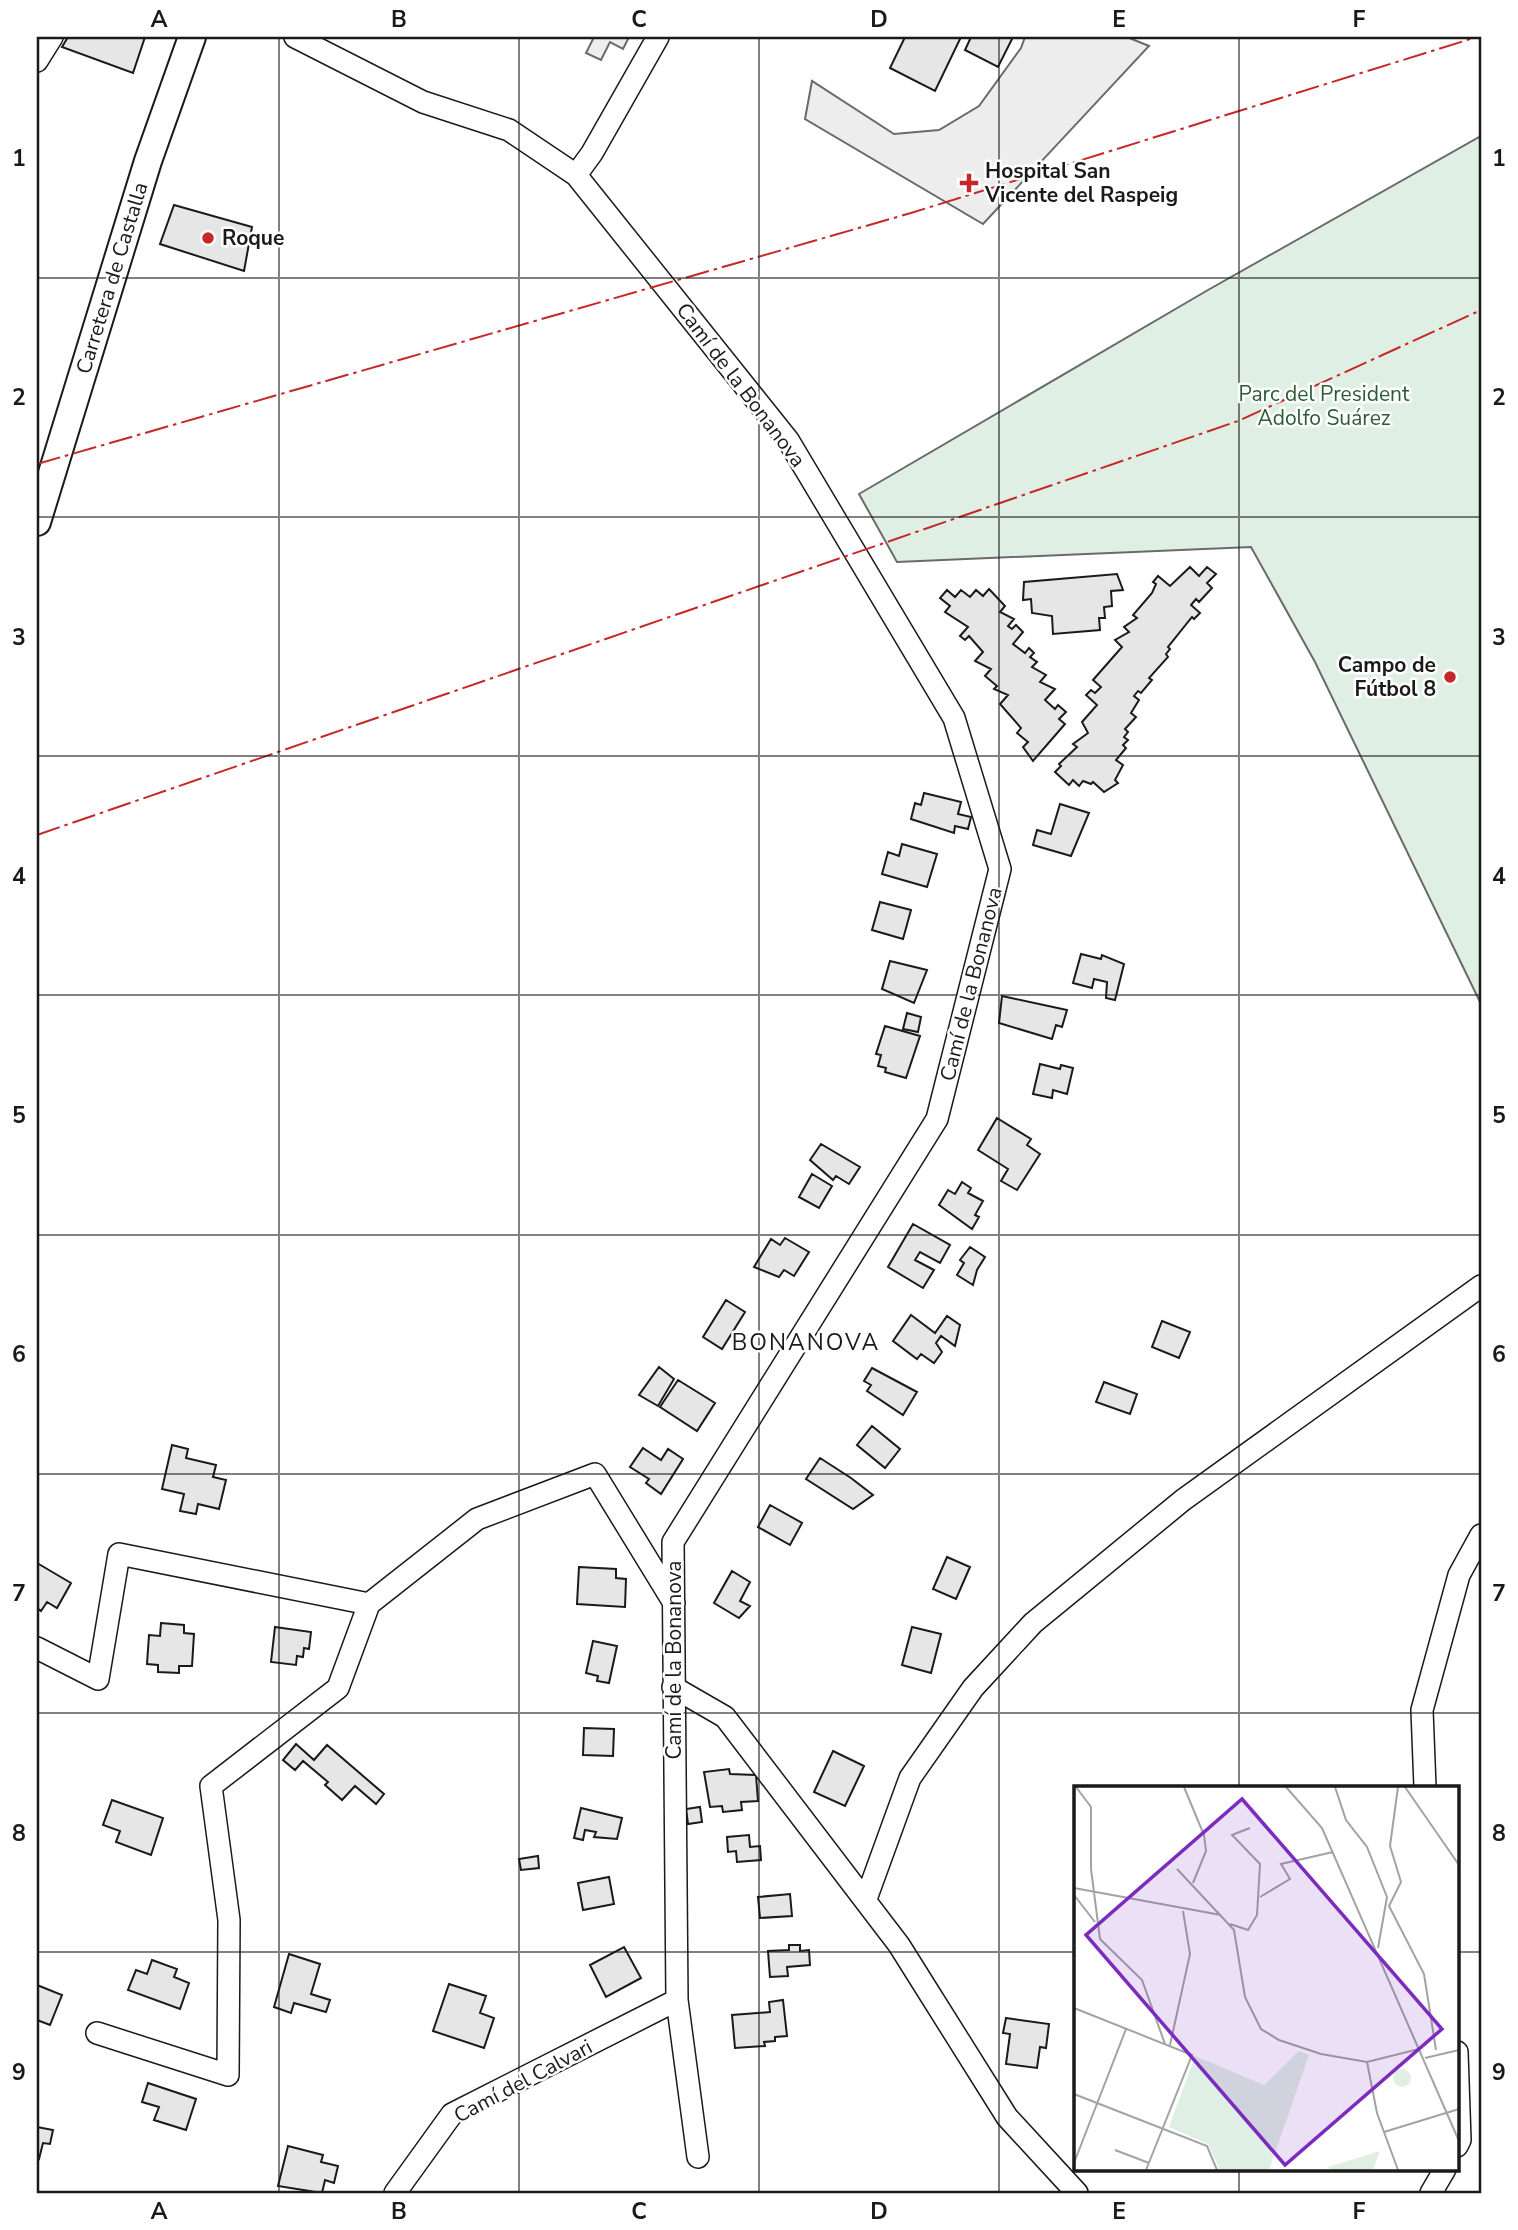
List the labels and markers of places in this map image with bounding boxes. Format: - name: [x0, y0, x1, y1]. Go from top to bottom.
- place label: Hospital San Vicente del Raspeig: [984, 157, 1178, 209]
- marker: Hospital San Vicente del Raspeig: [959, 173, 979, 193]
- place label: Roque: [222, 224, 284, 252]
- marker: Roque: [200, 230, 216, 246]
- place label: Campo de Fútbol 8: [1338, 651, 1436, 703]
- marker: Campo de Fútbol 8: [1442, 669, 1458, 685]

